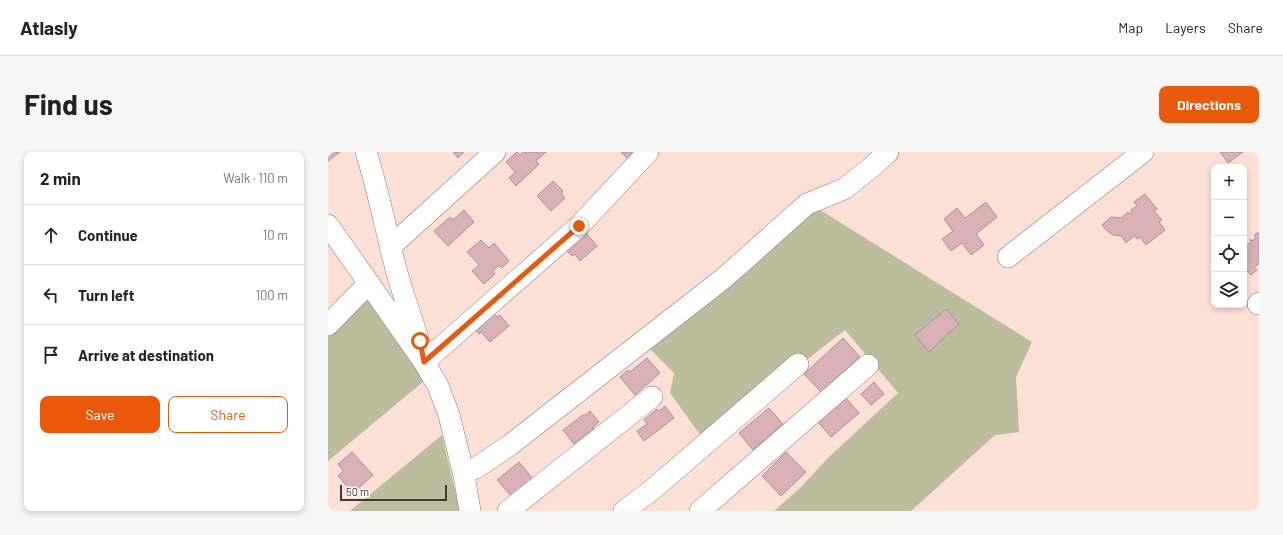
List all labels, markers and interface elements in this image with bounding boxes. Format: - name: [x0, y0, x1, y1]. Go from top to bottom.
- text: Atlasly: [20, 16, 78, 39]
- text: Map: [1118, 19, 1143, 36]
- text: Layers: [1165, 19, 1206, 36]
- text: Share: [1228, 19, 1263, 36]
- button: Directions: [1159, 86, 1259, 123]
- text: Find us: [24, 87, 113, 121]
- map controls: [1211, 164, 1247, 308]
- button: +: [1211, 164, 1247, 200]
- text: 2 min: [40, 168, 81, 188]
- text: Walk · 110 m: [223, 170, 288, 186]
- button: −: [1211, 200, 1247, 236]
- route end: [570, 217, 588, 235]
- icon: ahead: [40, 224, 62, 246]
- text: Continue: [78, 226, 138, 244]
- text: 10 m: [263, 227, 288, 243]
- button: locate: [1211, 236, 1247, 272]
- button: layers: [1211, 272, 1247, 308]
- icon: left: [40, 284, 62, 306]
- text: Turn left: [78, 286, 134, 304]
- text: 100 m: [255, 287, 288, 303]
- route start: [411, 332, 429, 350]
- icon: arrive: [40, 344, 62, 366]
- text: Arrive at destination: [78, 346, 214, 364]
- button: Save: [40, 396, 160, 433]
- button: Share: [168, 396, 288, 433]
- scale bar: [340, 483, 447, 502]
- text: 50 m: [346, 485, 369, 498]

